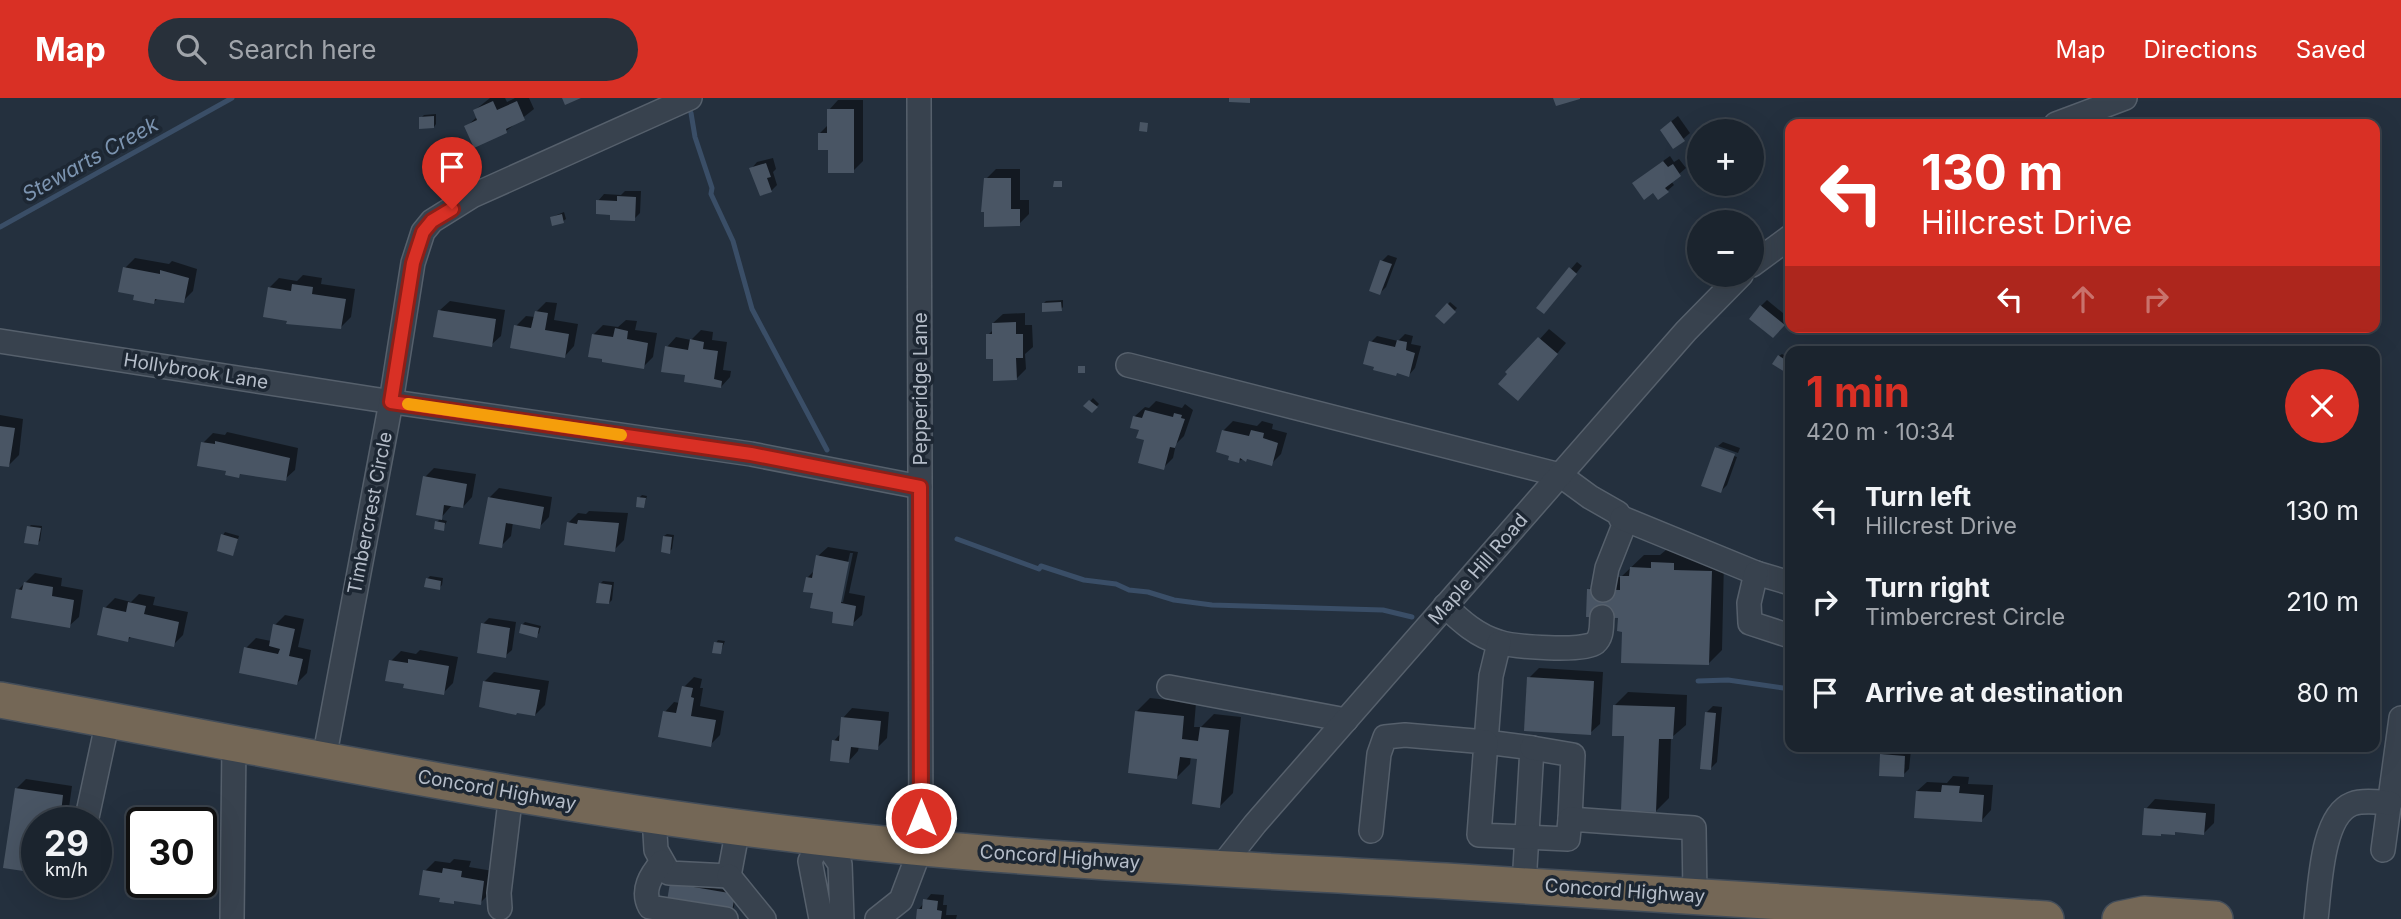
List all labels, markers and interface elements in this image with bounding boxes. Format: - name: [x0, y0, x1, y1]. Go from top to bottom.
- search box: [148, 18, 638, 81]
- text: Map: [35, 29, 106, 69]
- icon: search: [172, 30, 210, 68]
- text: Search here: [228, 34, 376, 65]
- text: Map: [2056, 35, 2105, 64]
- text: Directions: [2143, 35, 2258, 64]
- text: Saved: [2296, 35, 2366, 64]
- water label: Stewarts Creek: [17, 111, 163, 207]
- map controls: [1687, 119, 1764, 287]
- button: +: [1687, 119, 1764, 196]
- pin: [422, 137, 482, 209]
- text: 130 m: [1921, 143, 2063, 202]
- icon: left: [1806, 147, 1897, 238]
- icon: arrive: [433, 148, 471, 186]
- text: Hillcrest Drive: [1921, 203, 2132, 242]
- button: −: [1687, 210, 1764, 287]
- icon: left: [1991, 280, 2029, 318]
- icon: ahead: [2064, 280, 2102, 318]
- icon: right: [2137, 280, 2175, 318]
- street label: Pepperidge Lane: [909, 313, 932, 465]
- street label: Hollybrook Lane: [122, 348, 270, 394]
- text: 1 min: [1806, 366, 1910, 417]
- button: close: [2285, 369, 2359, 443]
- text: 420 m · 10:34: [1806, 418, 1955, 446]
- street label: Timbercrest Circle: [343, 430, 397, 596]
- text: Turn left: [1865, 481, 1971, 512]
- icon: left: [1806, 492, 1844, 530]
- text: 130 m: [2286, 495, 2359, 526]
- street label: Maple Hill Road: [1424, 509, 1532, 629]
- text: Hillcrest Drive: [1865, 512, 2017, 540]
- text: Turn right: [1865, 572, 1990, 603]
- icon: right: [1806, 583, 1844, 621]
- text: 210 m: [2286, 586, 2359, 617]
- text: Timbercrest Circle: [1865, 603, 2065, 631]
- icon: arrive: [1806, 674, 1844, 712]
- text: Arrive at destination: [1865, 677, 2124, 708]
- text: 80 m: [2296, 677, 2359, 708]
- street label: Concord Highway: [416, 765, 578, 815]
- position arrow: [884, 781, 958, 855]
- speed limit sign: 30: [126, 807, 217, 898]
- text: 29: [44, 822, 89, 864]
- street label: Concord Highway: [979, 840, 1141, 874]
- text: km/h: [45, 859, 88, 880]
- street label: Concord Highway: [1544, 874, 1706, 908]

